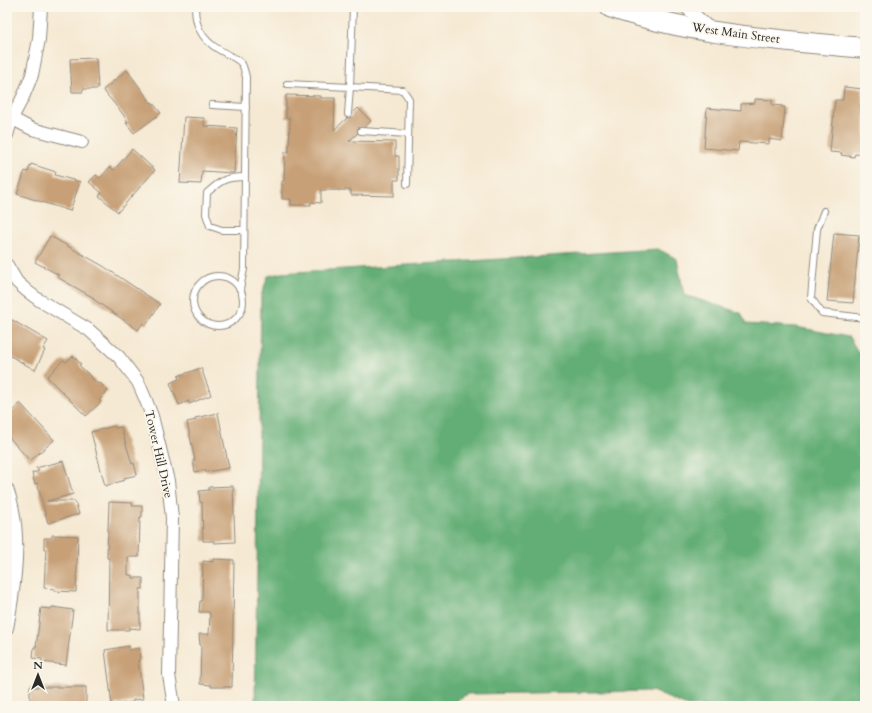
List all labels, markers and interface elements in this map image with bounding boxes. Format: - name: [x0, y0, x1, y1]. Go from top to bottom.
- street label: West Main Street: [690, 19, 781, 47]
- street label: Tower Hill Drive: [141, 408, 177, 500]
- north arrow: [18, 655, 58, 695]
- text: N: [33, 658, 43, 673]

